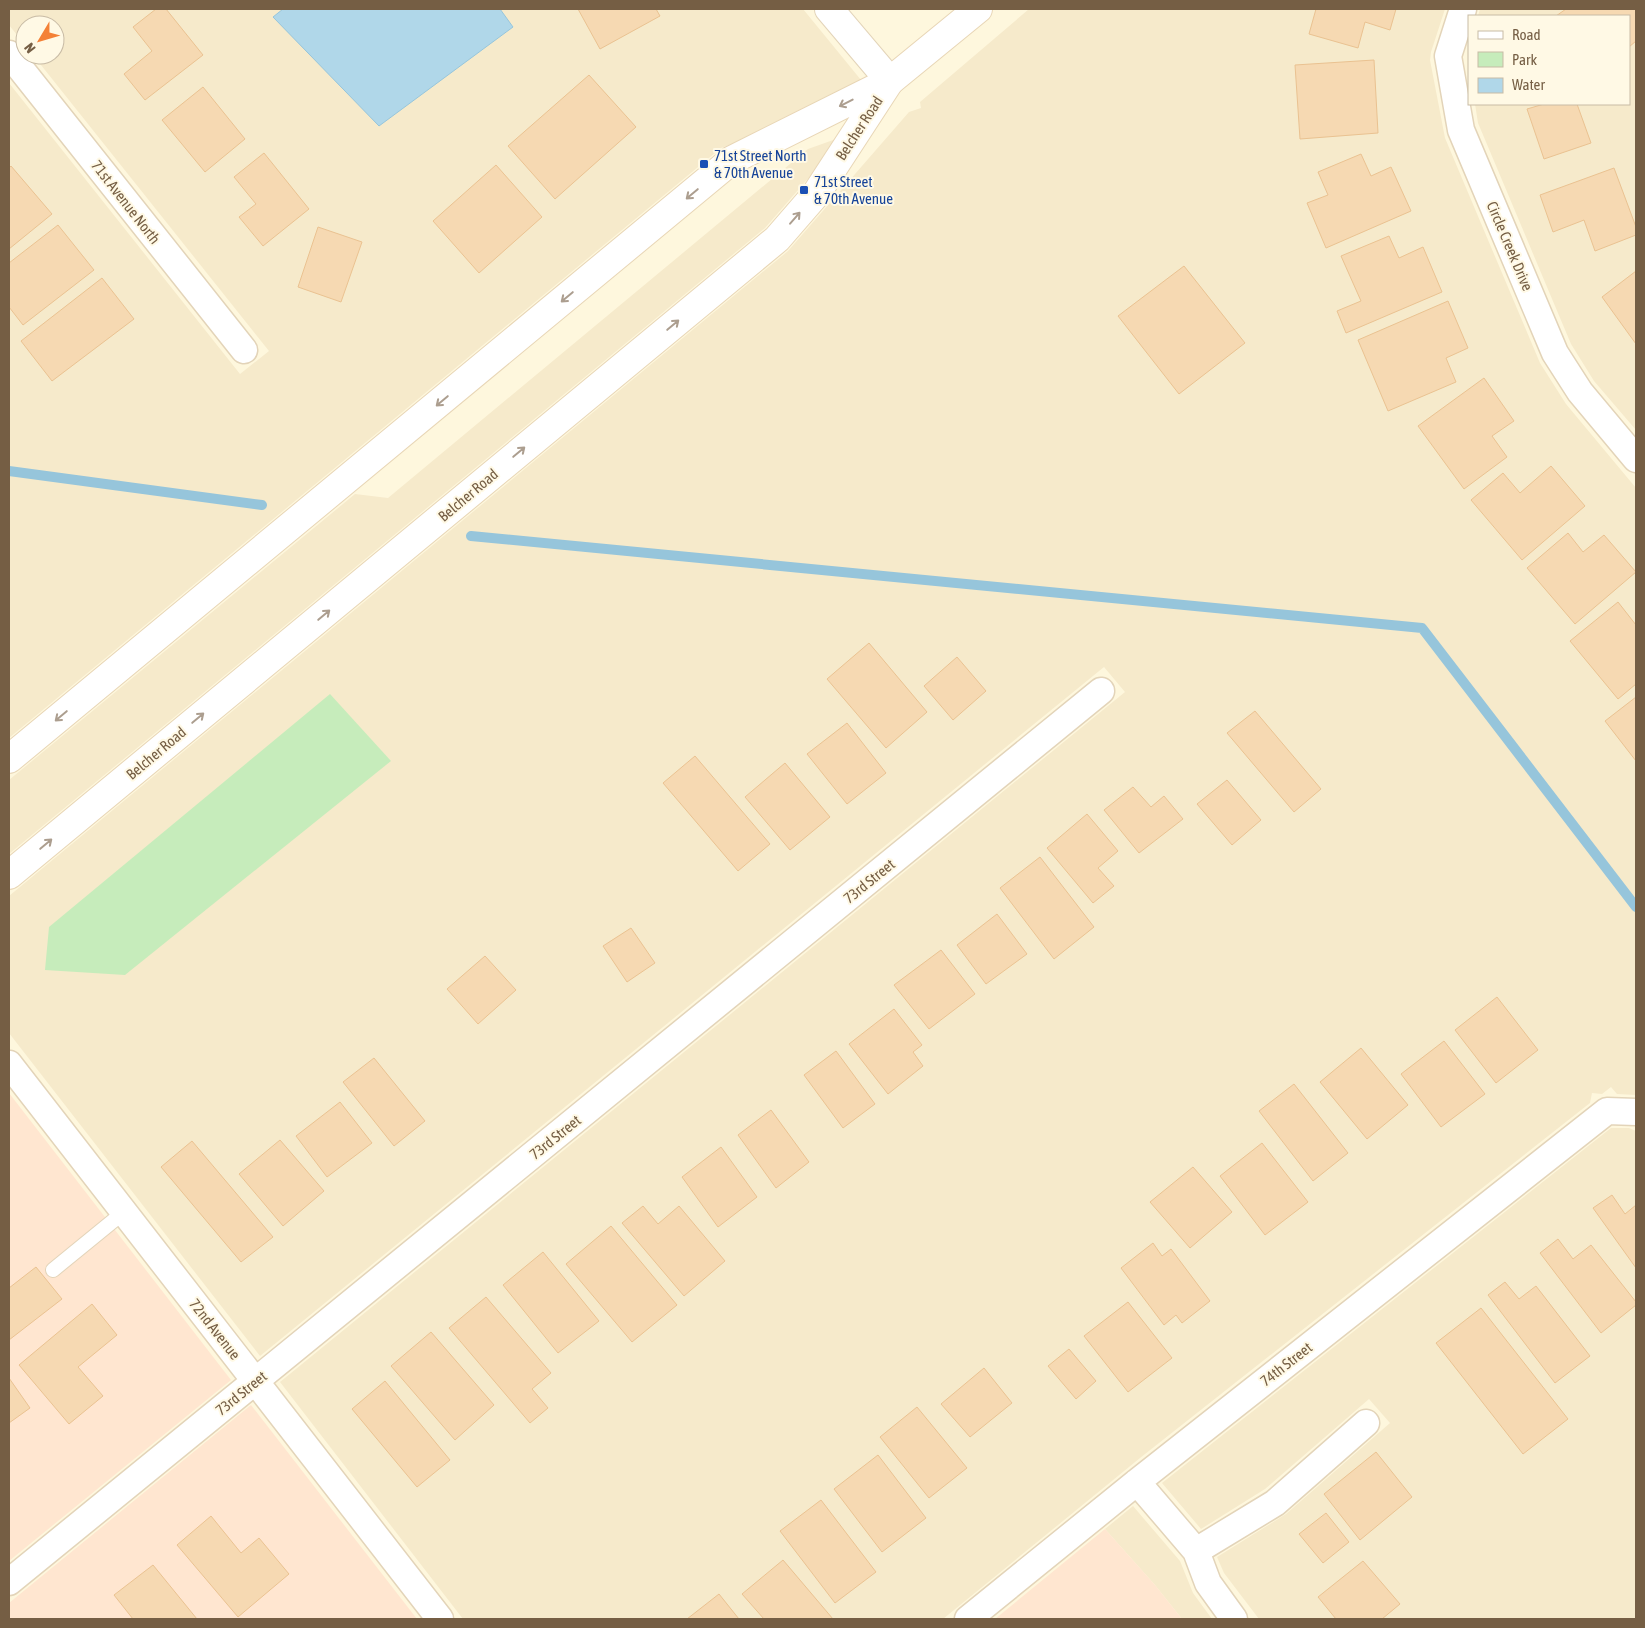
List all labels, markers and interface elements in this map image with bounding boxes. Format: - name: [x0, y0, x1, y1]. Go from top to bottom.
- north arrow: [15, 15, 65, 65]
- legend: [1468, 15, 1630, 105]
- text: Road: [1512, 26, 1541, 43]
- text: N: [21, 40, 39, 56]
- text: Park: [1512, 51, 1537, 68]
- text: Water: [1512, 76, 1545, 93]
- street label: Belcher Road: [832, 93, 886, 163]
- one-way arrow: [839, 99, 854, 108]
- place label: 71st Street North & 70th Avenue: [714, 147, 807, 181]
- street label: 71st Avenue North: [88, 157, 164, 247]
- marker: 71st Street North & 70th Avenue: [698, 158, 710, 170]
- place label: 71st Street & 70th Avenue: [814, 173, 893, 207]
- marker: 71st Street & 70th Avenue: [798, 184, 810, 196]
- one-way arrow: [686, 188, 699, 199]
- street label: Circle Creek Drive: [1484, 199, 1537, 293]
- one-way arrow: [789, 212, 800, 225]
- one-way arrow: [560, 292, 573, 303]
- one-way arrow: [666, 319, 679, 330]
- one-way arrow: [435, 395, 448, 406]
- one-way arrow: [513, 447, 526, 458]
- street label: Belcher Road: [435, 465, 501, 525]
- one-way arrow: [317, 609, 330, 620]
- one-way arrow: [55, 711, 68, 722]
- one-way arrow: [192, 713, 205, 724]
- street label: Belcher Road: [123, 723, 189, 783]
- one-way arrow: [40, 839, 53, 850]
- street label: 73rd Street: [840, 855, 898, 907]
- street label: 73rd Street: [526, 1111, 584, 1163]
- street label: 72nd Avenue: [186, 1295, 244, 1363]
- street label: 74th Street: [1257, 1339, 1315, 1389]
- street label: 73rd Street: [212, 1367, 270, 1419]

